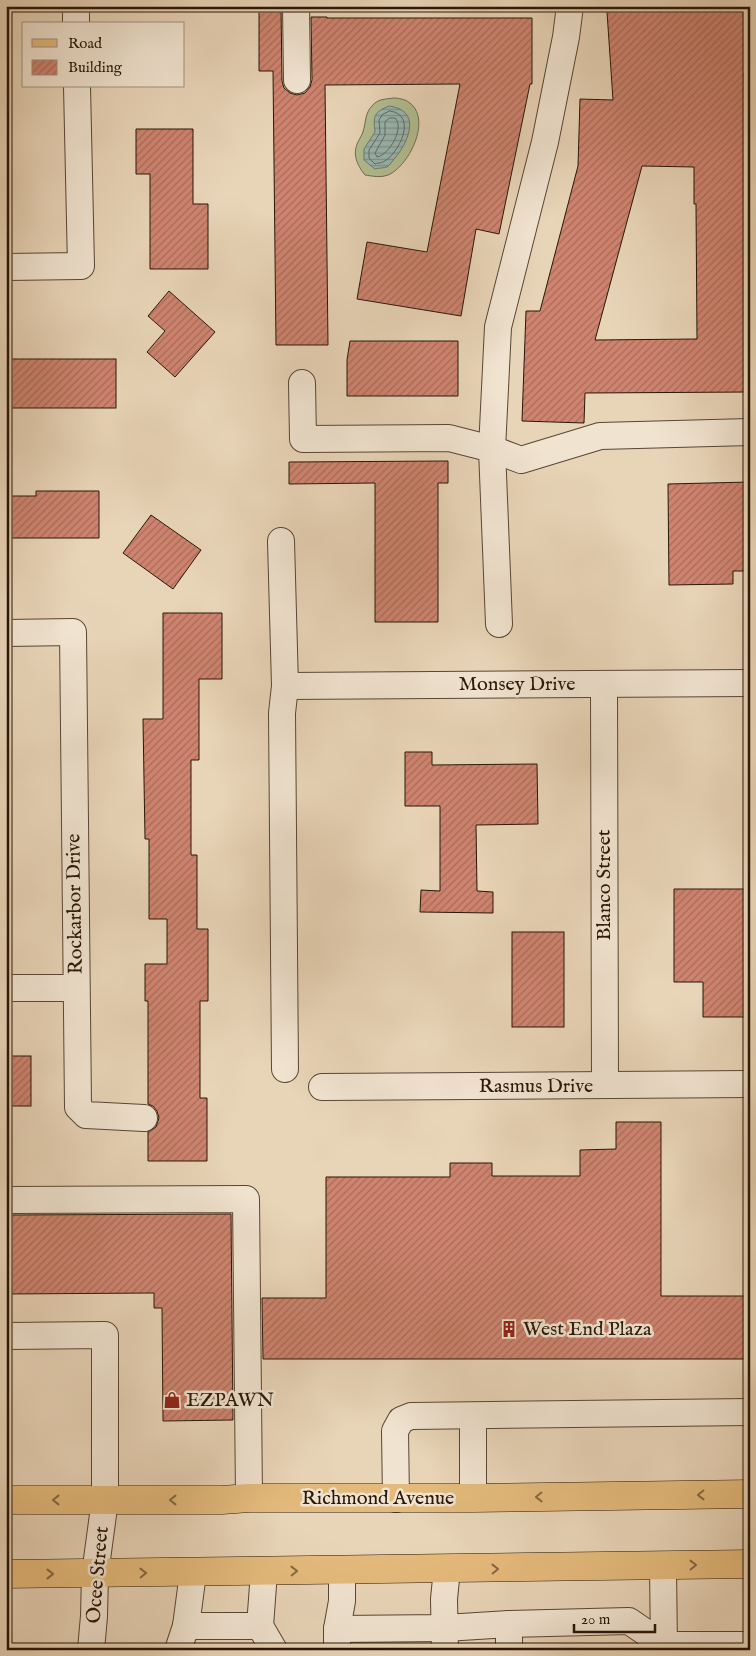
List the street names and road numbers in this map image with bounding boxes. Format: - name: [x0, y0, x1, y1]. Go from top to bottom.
- street label: Monsey Drive: [459, 672, 575, 697]
- street label: Blanco Street: [592, 829, 617, 941]
- street label: Rockarbor Drive: [61, 833, 89, 975]
- street label: Rasmus Drive: [479, 1074, 593, 1099]
- street label: Richmond Avenue: [302, 1486, 454, 1511]
- street label: Ocee Street: [81, 1525, 115, 1625]

